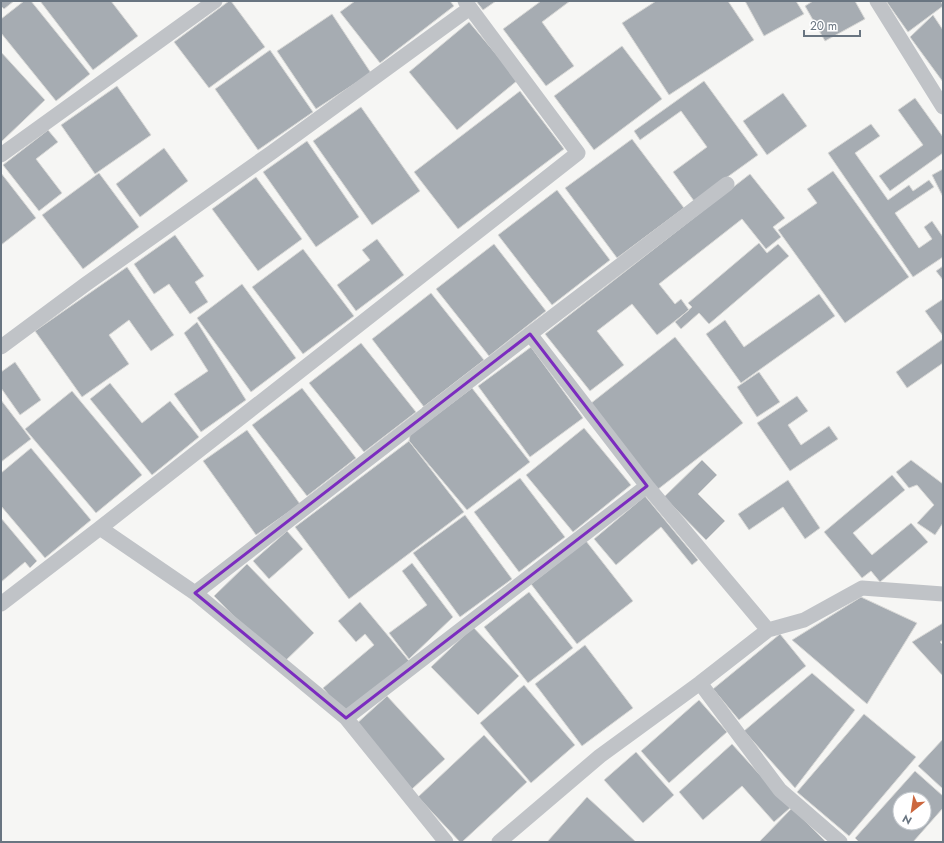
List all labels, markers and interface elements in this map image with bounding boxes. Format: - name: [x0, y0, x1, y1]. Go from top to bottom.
- scale bar: [804, 12, 860, 38]
- text: 20 m: [810, 17, 837, 35]
- north arrow: [892, 791, 932, 831]
- text: N: [899, 811, 915, 829]

